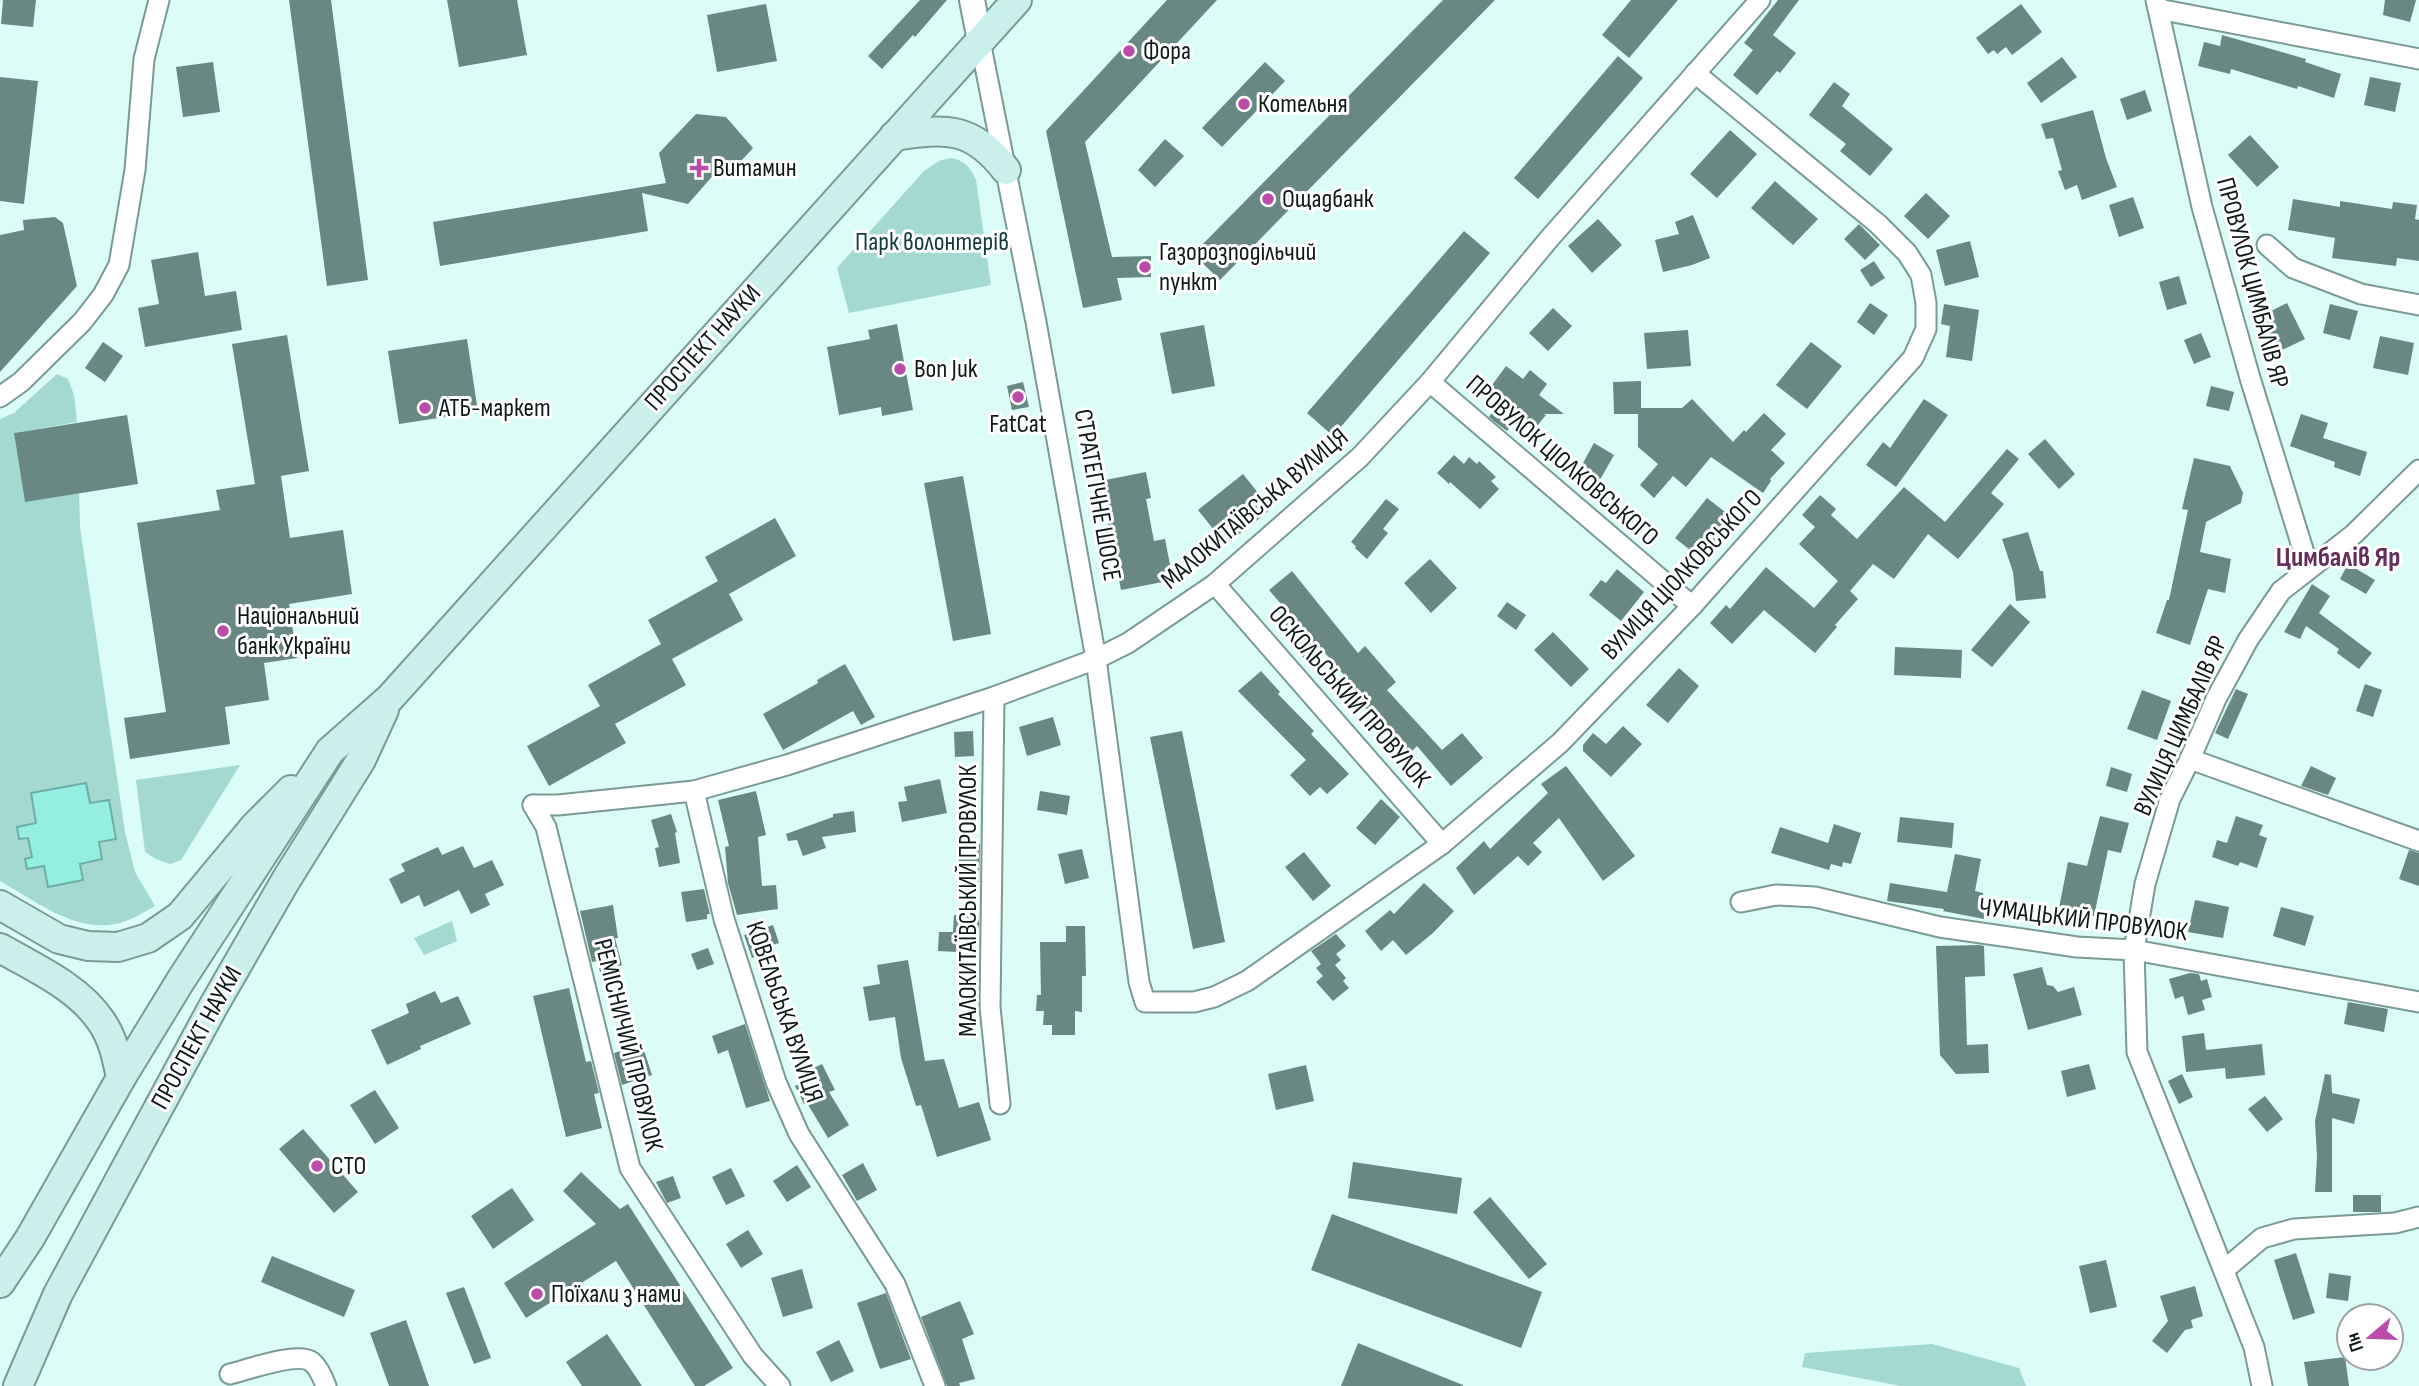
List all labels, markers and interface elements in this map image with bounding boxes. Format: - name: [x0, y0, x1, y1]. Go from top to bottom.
- place label: Фора: [1143, 36, 1191, 67]
- marker: Фора: [1121, 43, 1137, 59]
- place label: Котельня: [1258, 89, 1348, 120]
- marker: Котельня: [1236, 96, 1252, 112]
- place label: Витамин: [713, 153, 797, 184]
- marker: Витамин: [691, 160, 707, 176]
- street label: ПРОВУЛОК ЦИМБАЛІВ ЯР: [2209, 174, 2295, 392]
- place label: Ощадбанк: [1282, 184, 1374, 215]
- marker: Ощадбанк: [1260, 191, 1276, 207]
- park label: Парк волонтерів: [855, 227, 1009, 258]
- place label: Газорозподільчий пункт: [1159, 237, 1316, 298]
- marker: Газорозподільчий пункт: [1137, 259, 1153, 275]
- street label: ПРОСПЕКТ НАУКИ: [638, 279, 768, 417]
- place label: Bon Juk: [914, 354, 978, 385]
- marker: Bon Juk: [892, 361, 908, 377]
- street label: ПРОВУЛОК ЦІОЛКОВСЬКОГО: [1459, 369, 1665, 553]
- marker: FatCat: [1010, 389, 1026, 405]
- place label: АТБ-маркет: [438, 393, 551, 424]
- marker: АТБ-маркет: [417, 400, 433, 416]
- street label: СТРАТЕГІЧНЕ ШОСЕ: [1067, 407, 1127, 583]
- place label: FatCat: [989, 409, 1047, 440]
- street label: МАЛОКИТАЇВСЬКА ВУЛИЦЯ: [1155, 422, 1355, 596]
- street label: ВУЛИЦЯ ЦІОЛКОВСЬКОГО: [1595, 483, 1769, 667]
- district label: Цимбалів Яр: [2276, 541, 2400, 574]
- street label: ОСКОЛЬСЬКИЙ ПРОВУЛОК: [1262, 600, 1437, 795]
- place label: Національний банк України: [237, 601, 360, 662]
- marker: Національний банк України: [215, 623, 231, 639]
- street label: ВУЛИЦЯ ЦИМБАЛІВ ЯР: [2127, 631, 2235, 821]
- street label: МАЛОКИТАЇВСЬКИЙ ПРОВУЛОК: [953, 765, 984, 1037]
- street label: ЧУМАЦЬКИЙ ПРОВУЛОК: [1977, 892, 2189, 948]
- street label: КОВЕЛЬСЬКА ВУЛИЦЯ: [738, 917, 830, 1107]
- street label: РЕМІСНИЧИЙ ПРОВУЛОК: [587, 936, 669, 1155]
- street label: ПРОСПЕКТ НАУКИ: [145, 961, 249, 1115]
- place label: СТО: [331, 1151, 366, 1182]
- marker: СТО: [309, 1158, 325, 1174]
- place label: Поїхали з нами: [551, 1279, 681, 1310]
- marker: Поїхали з нами: [529, 1286, 545, 1302]
- north arrow: [2335, 1302, 2405, 1372]
- text: Пн: [2341, 1330, 2369, 1354]

